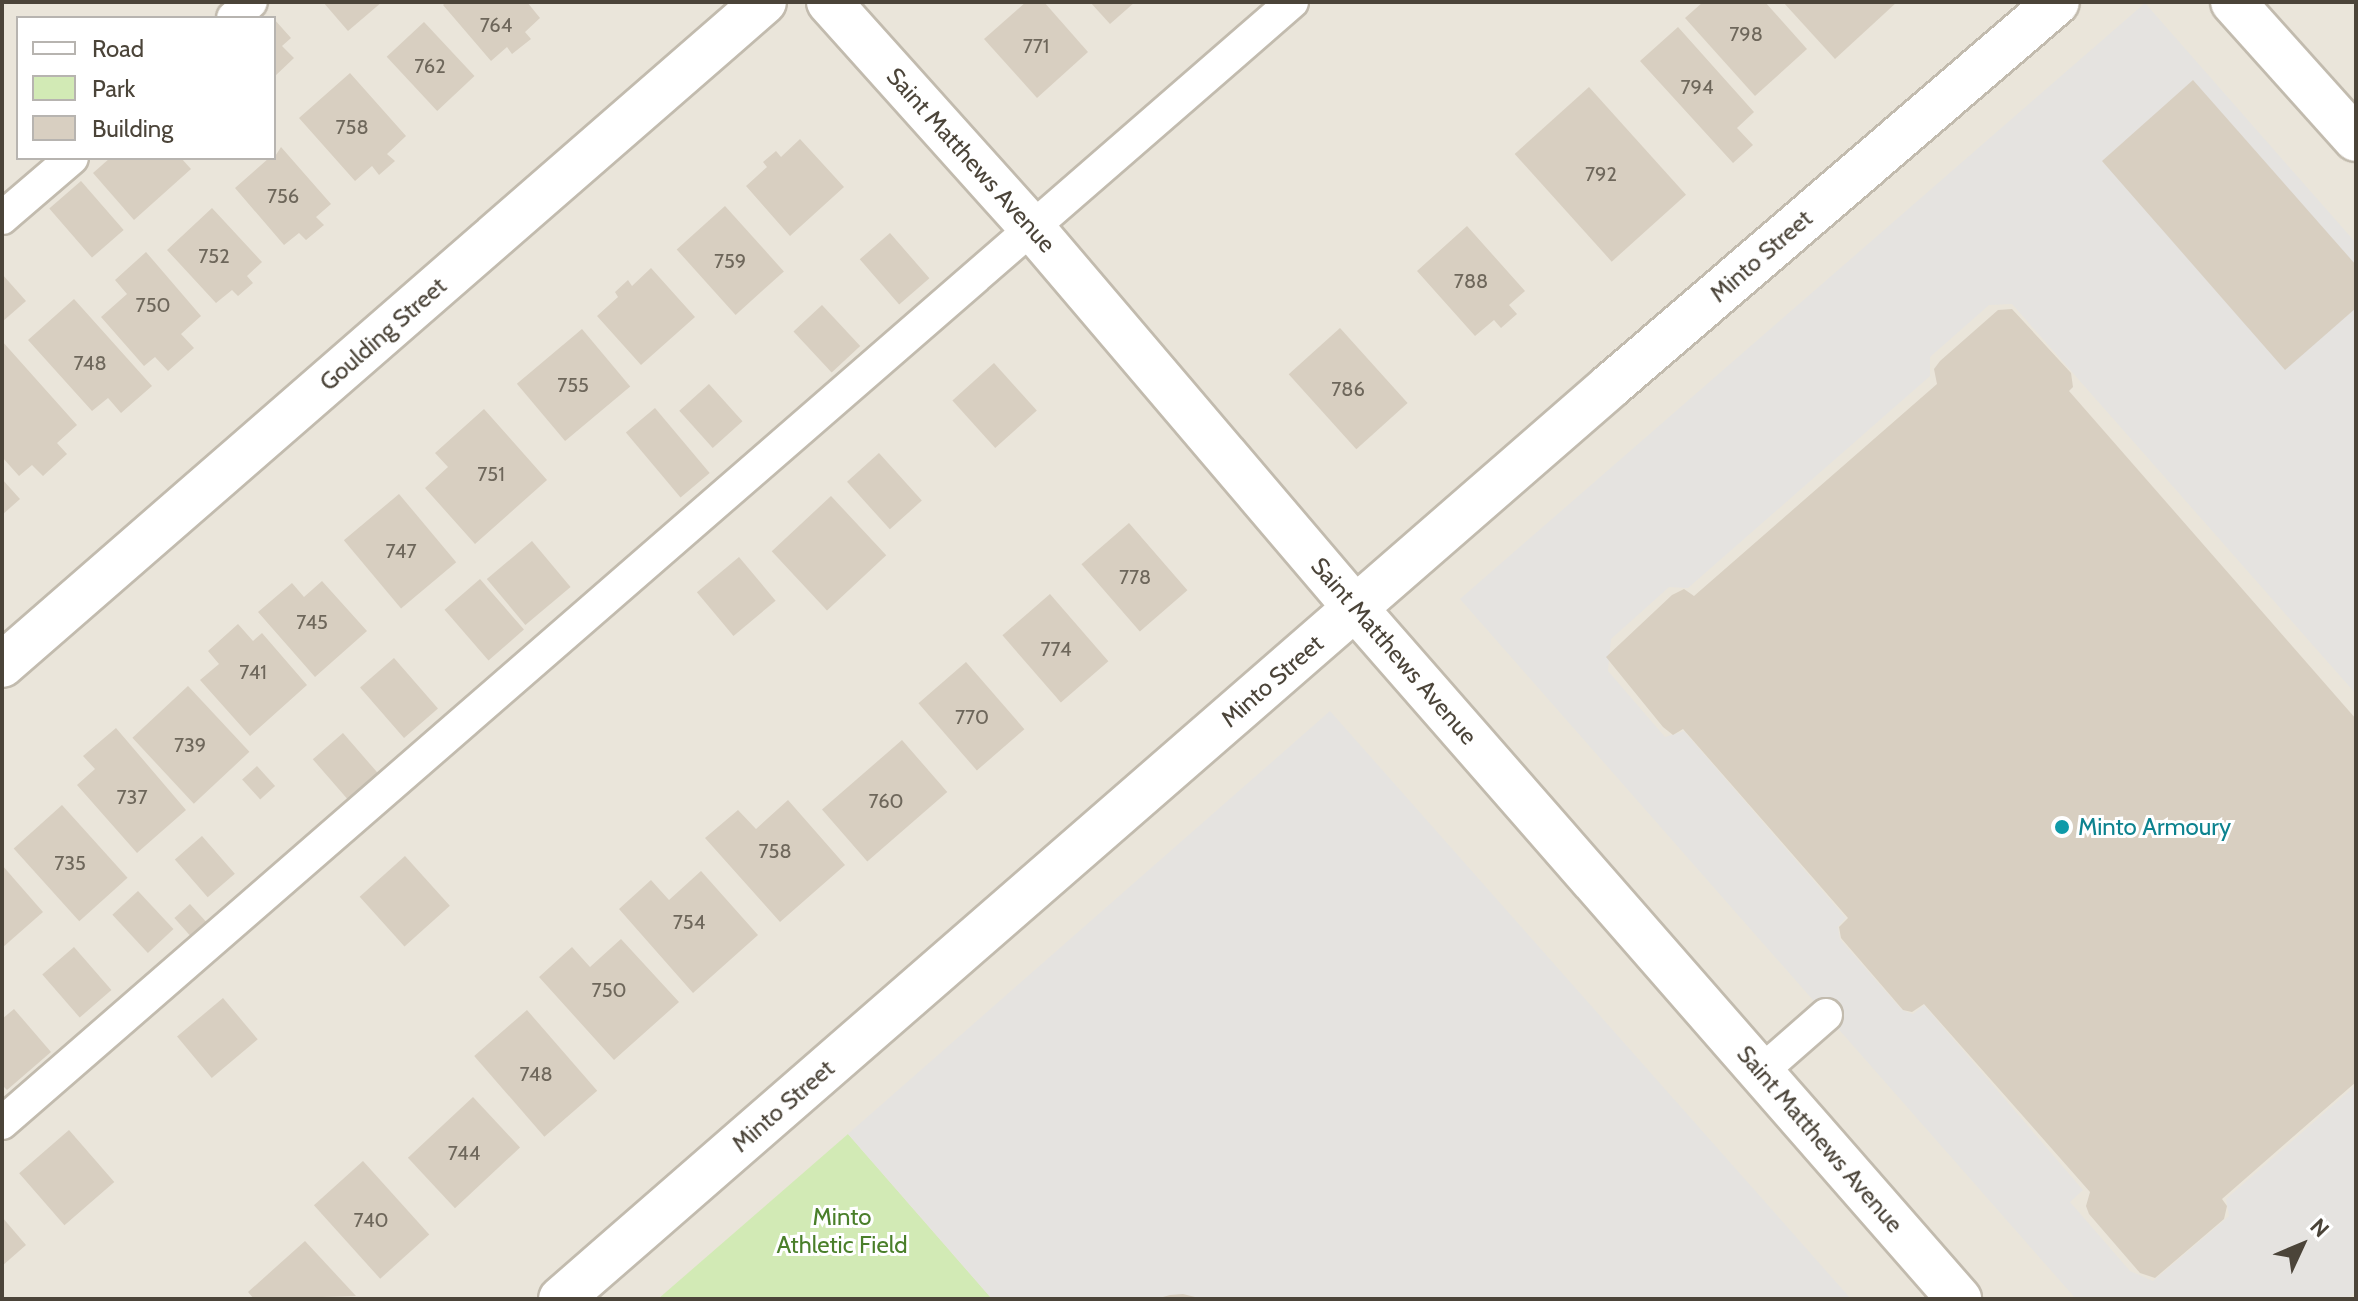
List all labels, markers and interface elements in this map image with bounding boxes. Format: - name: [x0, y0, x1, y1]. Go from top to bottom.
- house number: 764: [480, 13, 512, 37]
- legend: [16, 16, 276, 160]
- house number: 798: [1729, 22, 1763, 46]
- text: Road: [92, 34, 144, 63]
- house number: 771: [1023, 34, 1049, 58]
- house number: 762: [414, 54, 446, 78]
- street label: Saint Matthews Avenue: [881, 62, 1061, 258]
- text: Park: [92, 74, 135, 103]
- house number: 794: [1681, 75, 1713, 99]
- text: Building: [92, 114, 173, 143]
- house number: 758: [336, 115, 368, 139]
- house number: 792: [1585, 162, 1617, 186]
- house number: 756: [267, 184, 299, 208]
- street label: Minto Street: [1704, 204, 1818, 308]
- house number: 752: [198, 244, 230, 268]
- house number: 759: [714, 249, 746, 273]
- house number: 788: [1454, 269, 1488, 293]
- street label: Goulding Street: [314, 271, 452, 397]
- house number: 750: [136, 293, 170, 317]
- house number: 748: [73, 351, 107, 375]
- house number: 755: [557, 373, 589, 397]
- house number: 786: [1331, 377, 1365, 401]
- house number: 751: [477, 462, 505, 486]
- house number: 747: [386, 539, 416, 563]
- street label: Saint Matthews Avenue: [1305, 552, 1483, 750]
- house number: 778: [1119, 565, 1151, 589]
- house number: 745: [296, 610, 328, 634]
- street label: Minto Street: [1215, 629, 1329, 733]
- house number: 774: [1041, 637, 1071, 661]
- house number: 741: [239, 660, 267, 684]
- house number: 770: [955, 705, 989, 729]
- house number: 739: [174, 733, 206, 757]
- house number: 737: [117, 785, 147, 809]
- house number: 760: [869, 789, 903, 813]
- place label: Minto Armoury: [2078, 813, 2231, 841]
- marker: Minto Armoury: [2053, 818, 2071, 836]
- house number: 758: [759, 839, 791, 863]
- house number: 735: [54, 851, 86, 875]
- house number: 754: [673, 910, 705, 934]
- house number: 750: [592, 978, 626, 1002]
- street label: Saint Matthews Avenue: [1731, 1040, 1909, 1238]
- street label: Minto Street: [726, 1054, 840, 1158]
- house number: 748: [519, 1062, 553, 1086]
- house number: 744: [448, 1141, 480, 1165]
- park label: Minto Athletic Field: [776, 1203, 908, 1259]
- north arrow: [2262, 1205, 2342, 1285]
- house number: 740: [354, 1208, 388, 1232]
- text: N: [2305, 1213, 2335, 1243]

